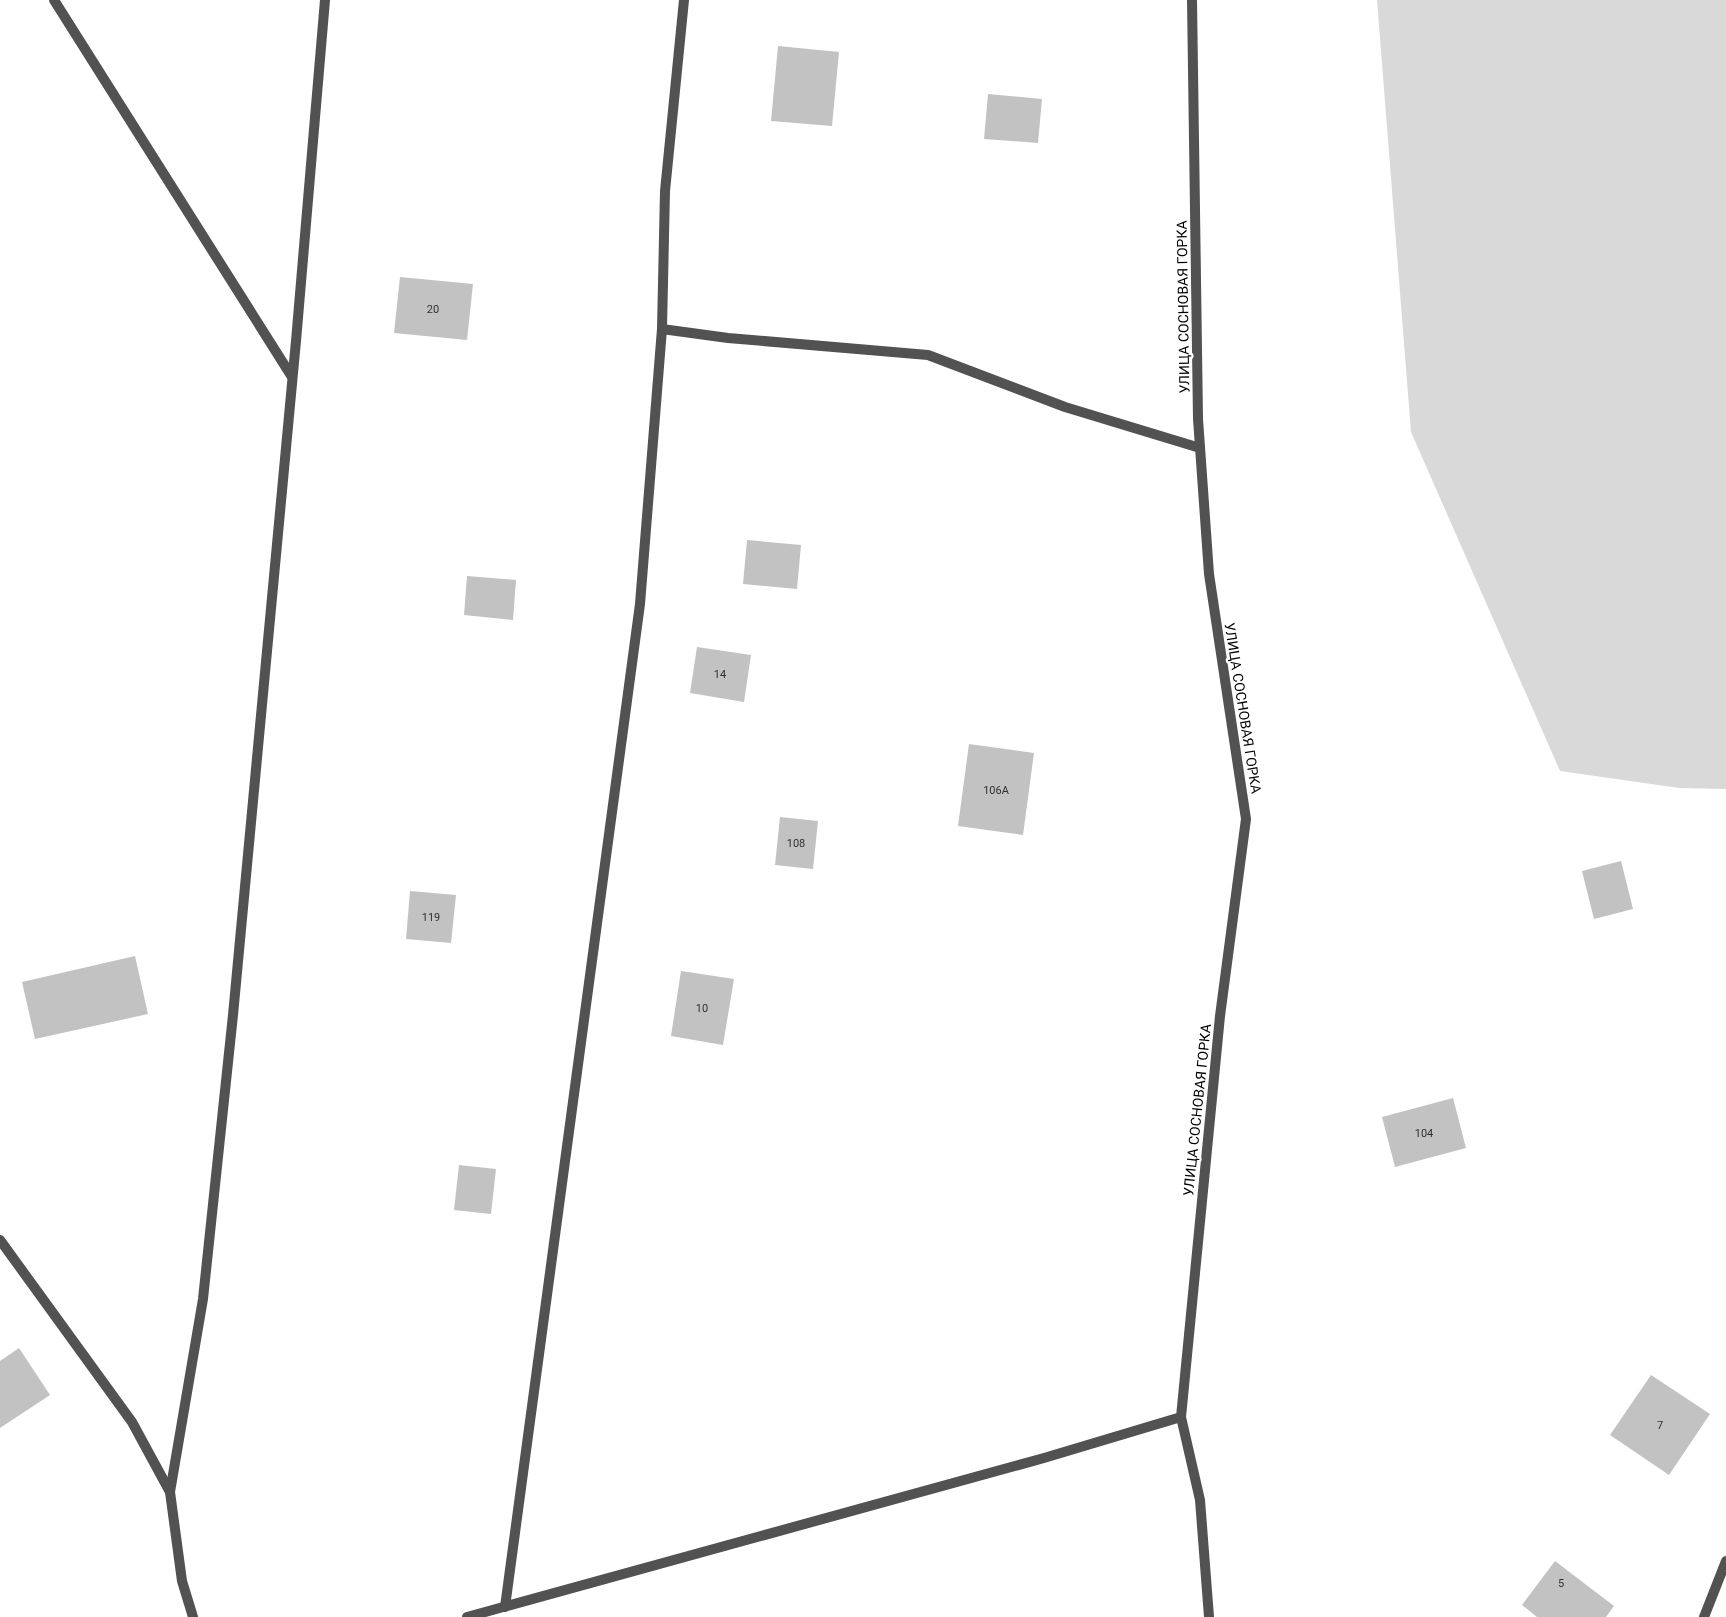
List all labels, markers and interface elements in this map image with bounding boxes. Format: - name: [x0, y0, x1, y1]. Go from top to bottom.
- street label: УЛИЦА СОСНОВАЯ ГОРКА: [1173, 220, 1193, 394]
- house number: 20: [427, 303, 439, 316]
- street label: УЛИЦА СОСНОВАЯ ГОРКА: [1222, 621, 1264, 795]
- house number: 14: [714, 668, 726, 681]
- house number: 106А: [983, 784, 1010, 797]
- house number: 108: [787, 837, 805, 850]
- house number: 119: [422, 911, 440, 924]
- house number: 10: [696, 1002, 708, 1015]
- street label: УЛИЦА СОСНОВАЯ ГОРКА: [1180, 1023, 1214, 1197]
- house number: 104: [1415, 1127, 1433, 1140]
- house number: 7: [1657, 1419, 1663, 1432]
- house number: 5: [1558, 1577, 1564, 1590]

